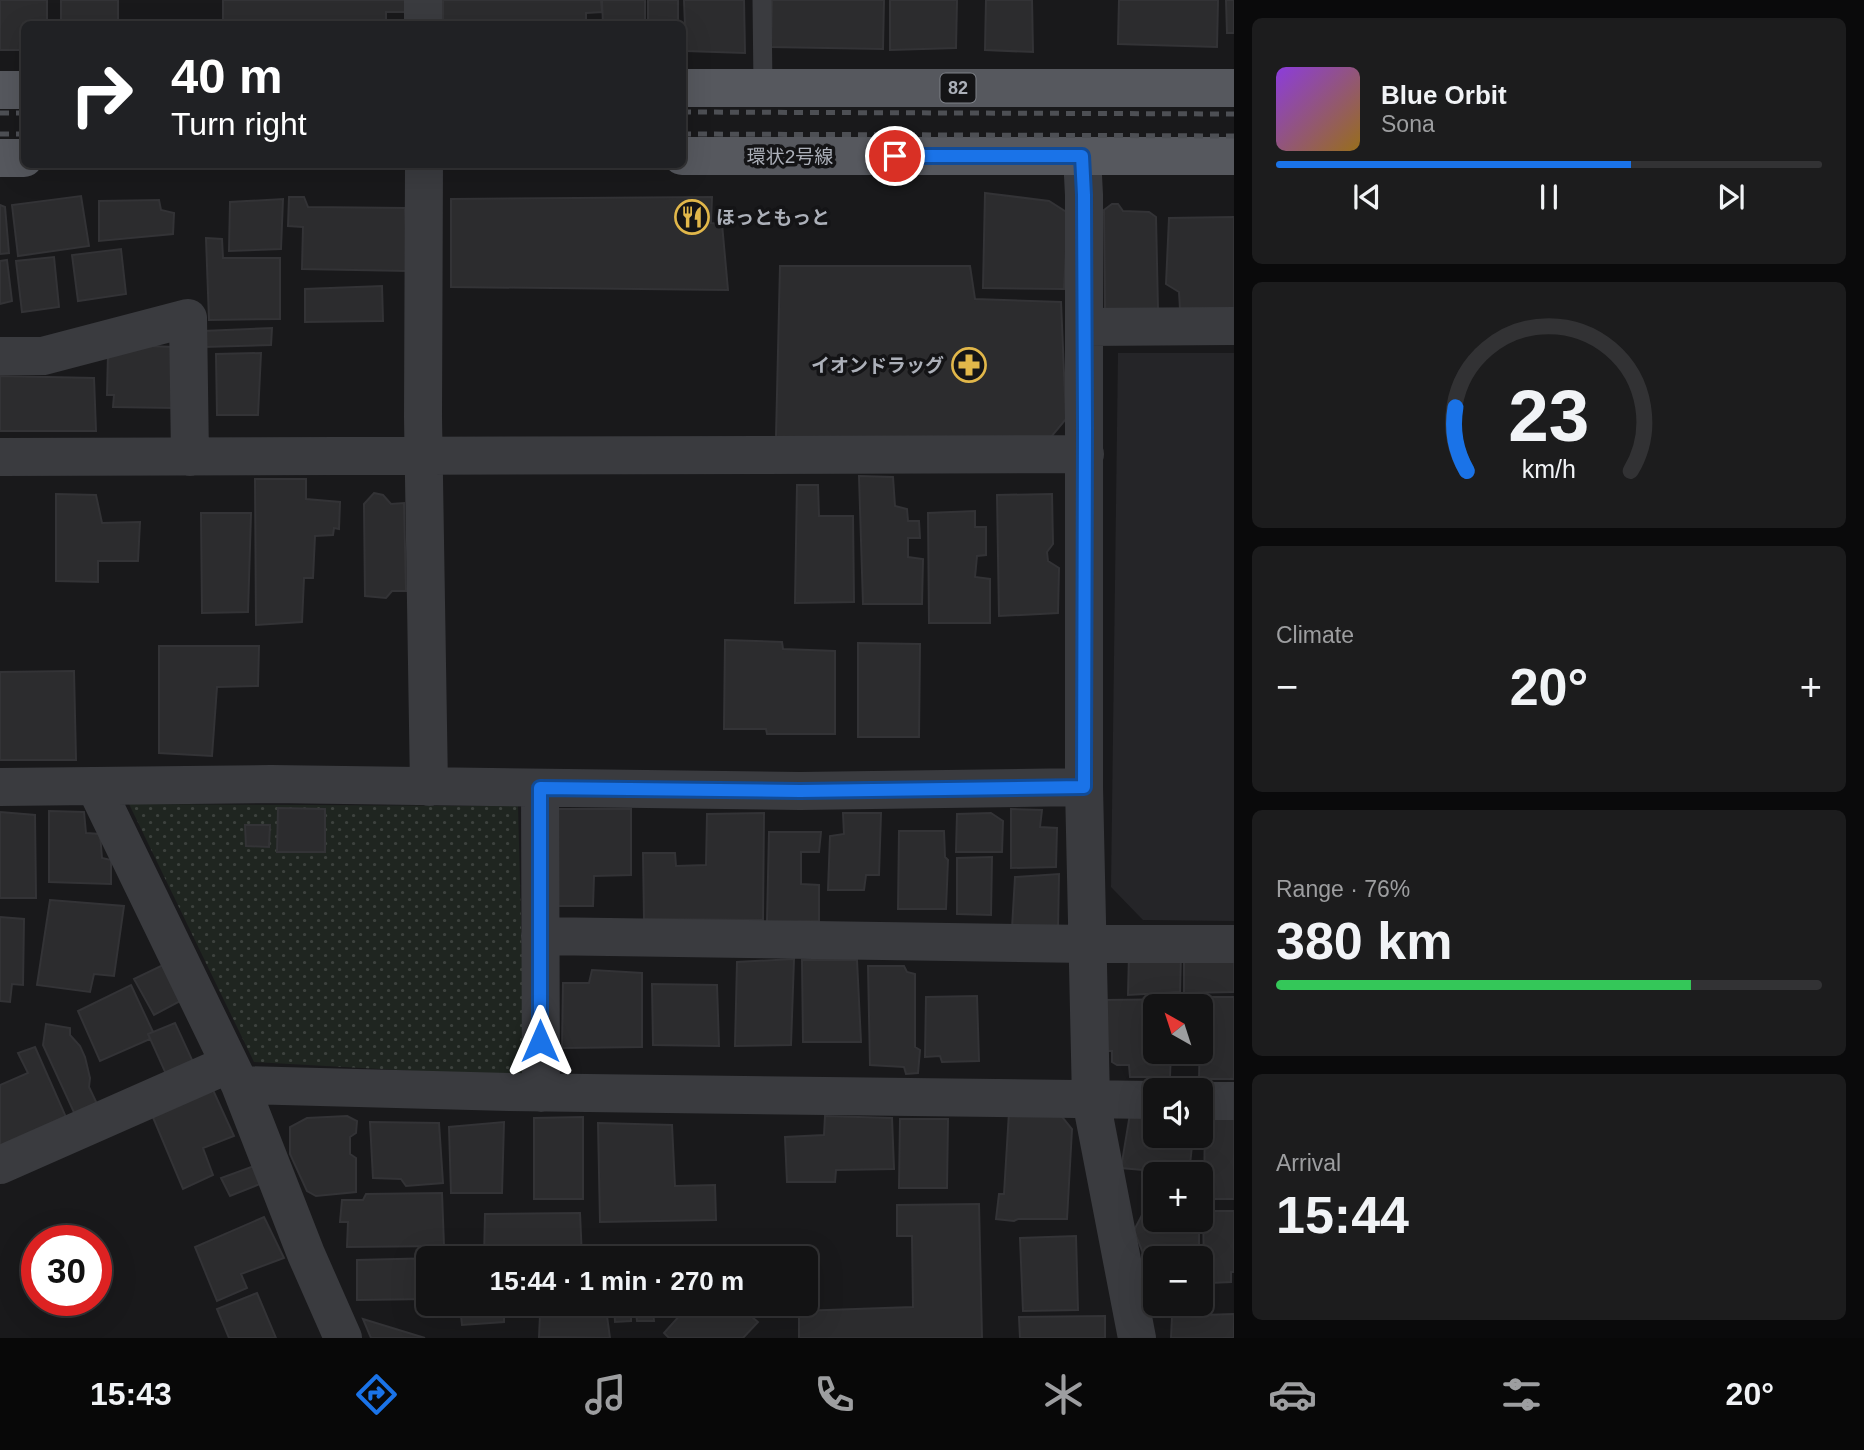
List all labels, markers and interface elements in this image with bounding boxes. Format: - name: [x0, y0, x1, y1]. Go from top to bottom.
- icon: right: [56, 49, 147, 140]
- text: 40 m: [171, 49, 283, 103]
- road number: 82: [940, 74, 976, 102]
- text: Blue Orbit: [1381, 80, 1507, 110]
- text: Turn right: [171, 106, 307, 142]
- text: Sona: [1381, 111, 1435, 137]
- pin: [865, 126, 925, 186]
- icon: arrive: [876, 137, 914, 175]
- street label: 環状2号線: [747, 146, 833, 167]
- icon: previous: [1348, 178, 1386, 216]
- icon: pause: [1530, 178, 1568, 216]
- icon: next: [1712, 178, 1750, 216]
- restaurant icon: ほっともっと: [673, 198, 711, 236]
- place label: ほっともっと: [716, 207, 830, 228]
- pharmacy icon: イオンドラッグ: [950, 346, 988, 384]
- place label: イオンドラッグ: [811, 355, 944, 376]
- text: 23: [1509, 375, 1589, 456]
- text: km/h: [1522, 455, 1576, 483]
- text: Climate: [1276, 622, 1354, 648]
- text: 20°: [1510, 658, 1588, 716]
- text: −: [1276, 666, 1298, 708]
- text: +: [1800, 666, 1822, 708]
- text: Range · 76%: [1276, 876, 1410, 902]
- text: 380 km: [1276, 912, 1452, 970]
- north arrow: [1143, 994, 1213, 1064]
- map controls: [1143, 994, 1213, 1316]
- position arrow: [503, 1004, 577, 1078]
- button: sound: [1143, 1078, 1213, 1148]
- text: Arrival: [1276, 1150, 1341, 1176]
- button: +: [1143, 1162, 1213, 1232]
- text: 15:44: [1276, 1186, 1409, 1244]
- speed limit sign: 30: [21, 1225, 112, 1316]
- button: −: [1143, 1246, 1213, 1316]
- text: 15:44 · 1 min · 270 m: [490, 1266, 744, 1296]
- icon: directions: [352, 1370, 401, 1419]
- icon: music: [581, 1370, 630, 1419]
- icon: phone: [810, 1370, 859, 1419]
- icon: climate: [1039, 1370, 1088, 1419]
- icon: car: [1268, 1370, 1317, 1419]
- icon: filters: [1497, 1370, 1546, 1419]
- text: 15:43: [90, 1376, 172, 1412]
- text: 20°: [1726, 1376, 1774, 1412]

